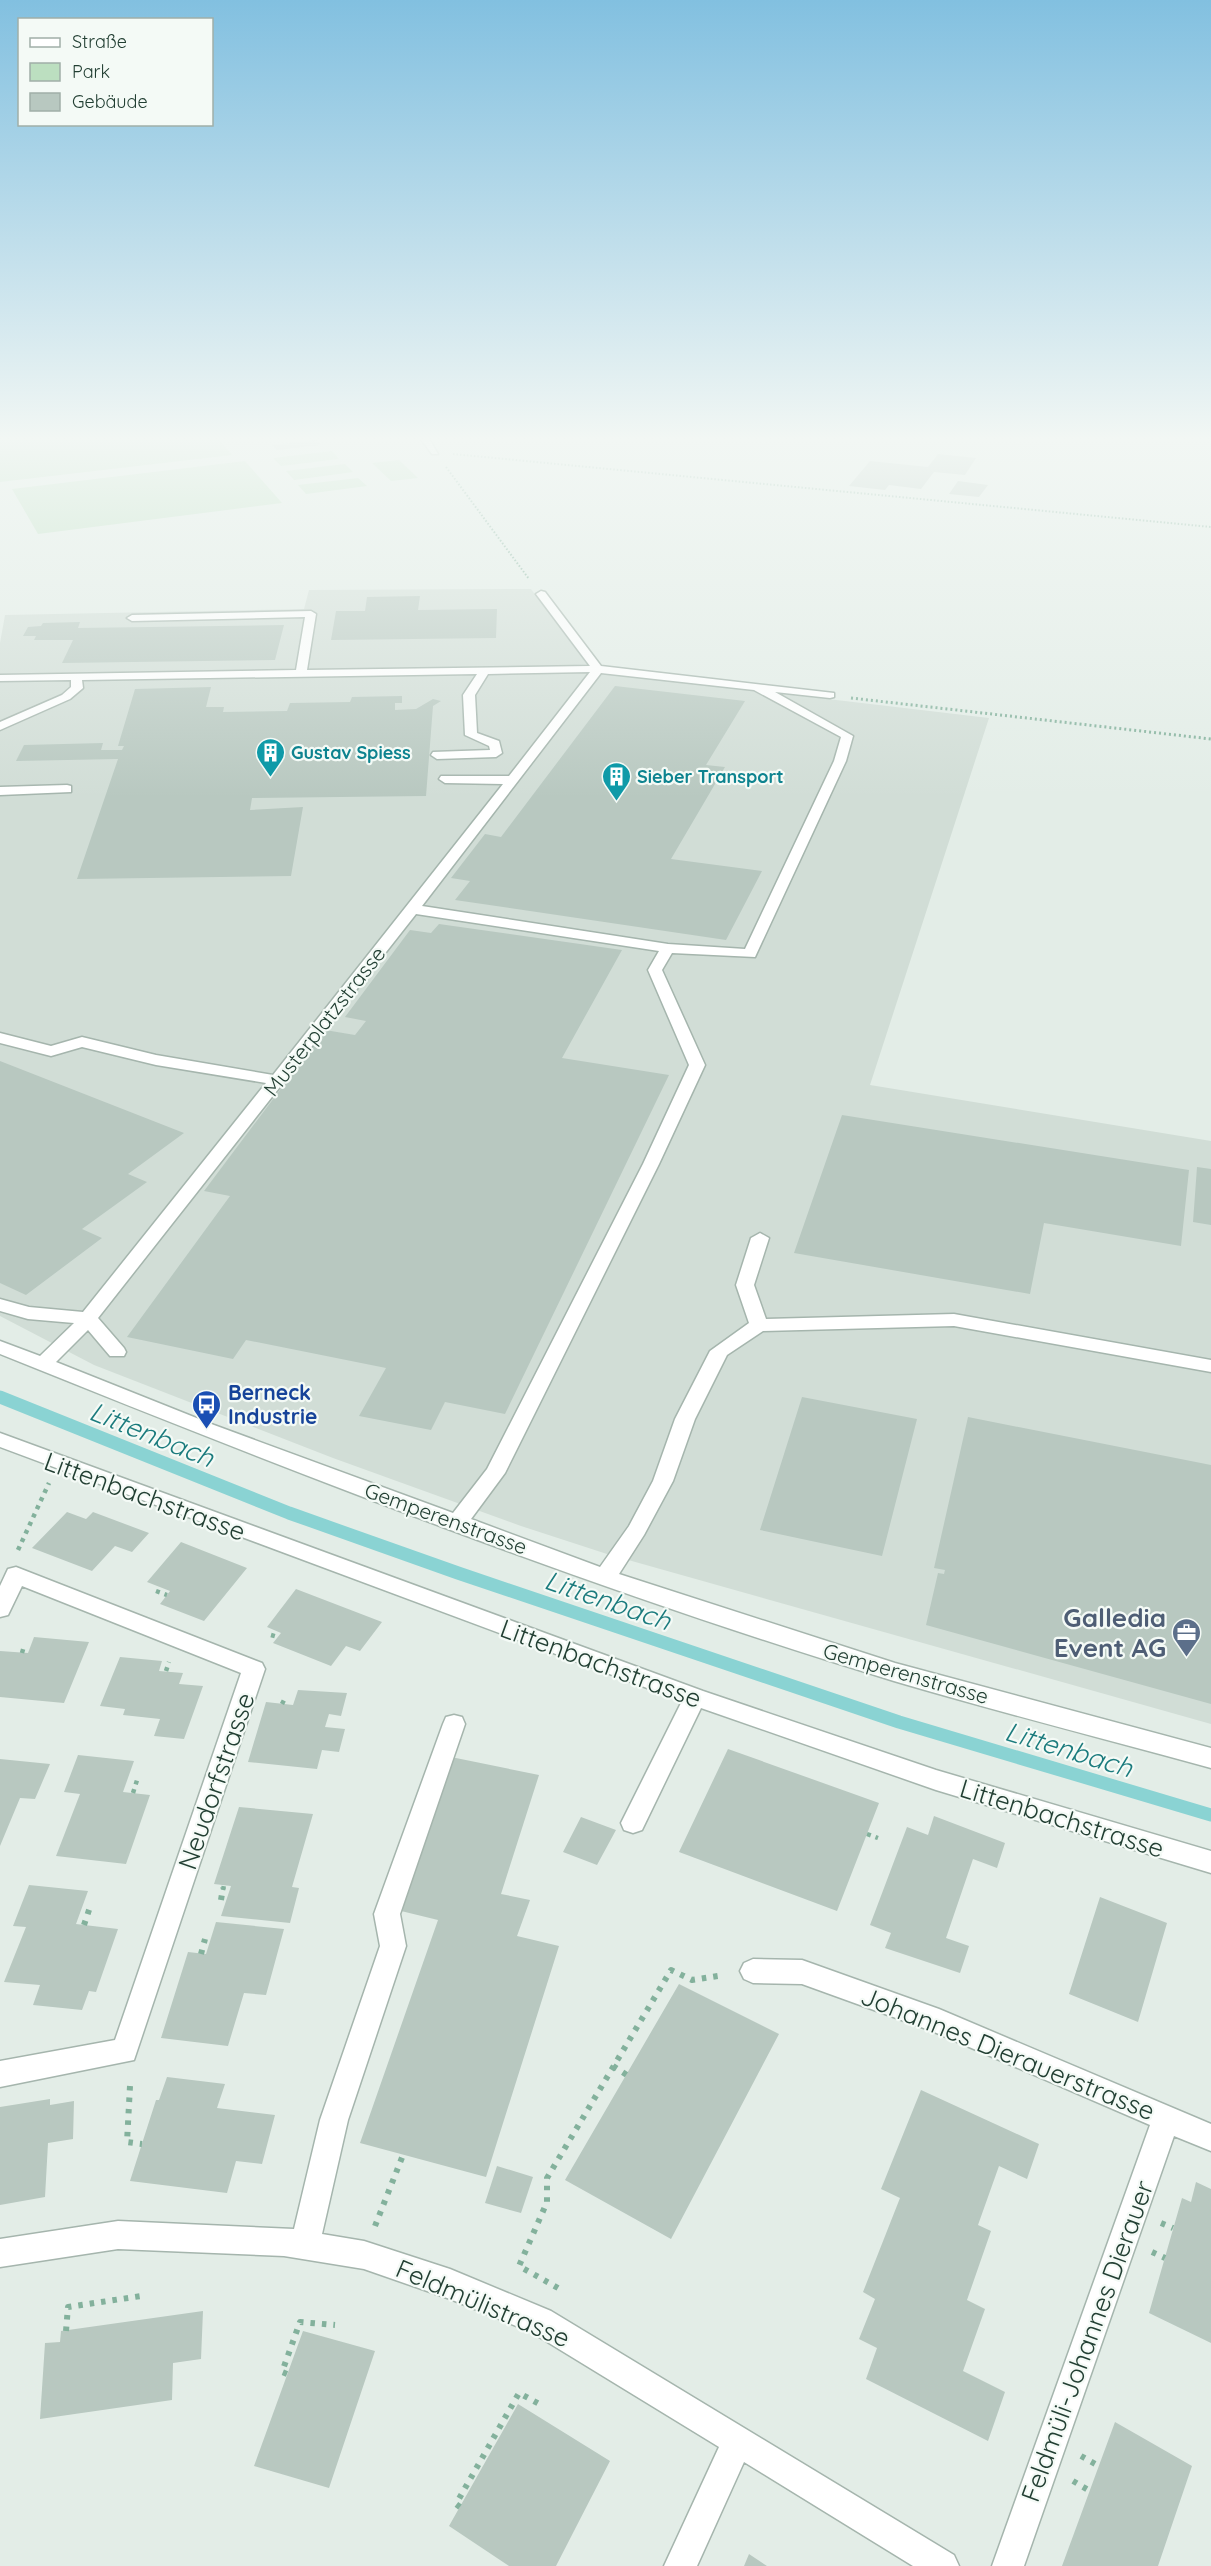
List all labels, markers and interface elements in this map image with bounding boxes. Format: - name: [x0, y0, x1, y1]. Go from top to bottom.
- legend: [18, 18, 213, 126]
- text: Straße: [72, 30, 127, 53]
- text: Park: [72, 60, 110, 83]
- text: Gebäude: [72, 90, 148, 113]
- building icon: Gustav Spiess: [254, 736, 286, 778]
- place label: Gustav Spiess: [291, 741, 411, 764]
- building icon: Sieber Transport: [600, 760, 632, 802]
- place label: Sieber Transport: [637, 765, 784, 788]
- street label: Musterplatzstrasse: [258, 941, 390, 1101]
- place label: Berneck Industrie: [228, 1379, 317, 1429]
- bus stop icon: Berneck Industrie: [191, 1388, 223, 1430]
- water label: Littenbach: [85, 1394, 220, 1475]
- street label: Littenbachstrasse: [40, 1444, 250, 1548]
- street label: Gemperenstrasse: [361, 1477, 531, 1559]
- water label: Littenbach: [540, 1563, 676, 1638]
- place label: Galledia Event AG: [1054, 1601, 1166, 1664]
- street label: Littenbachstrasse: [496, 1611, 706, 1715]
- office icon: Galledia Event AG: [1171, 1616, 1203, 1658]
- street label: Gemperenstrasse: [820, 1637, 992, 1709]
- street label: Neudorfstrasse: [170, 1688, 262, 1874]
- water label: Littenbach: [1001, 1714, 1137, 1785]
- street label: Littenbachstrasse: [956, 1771, 1168, 1865]
- street label: Johannes Dierauerstrasse: [856, 1979, 1160, 2127]
- street label: Feldmüli-Johannes Dierauer: [1013, 2176, 1161, 2506]
- street label: Feldmülistrasse: [391, 2251, 575, 2355]

